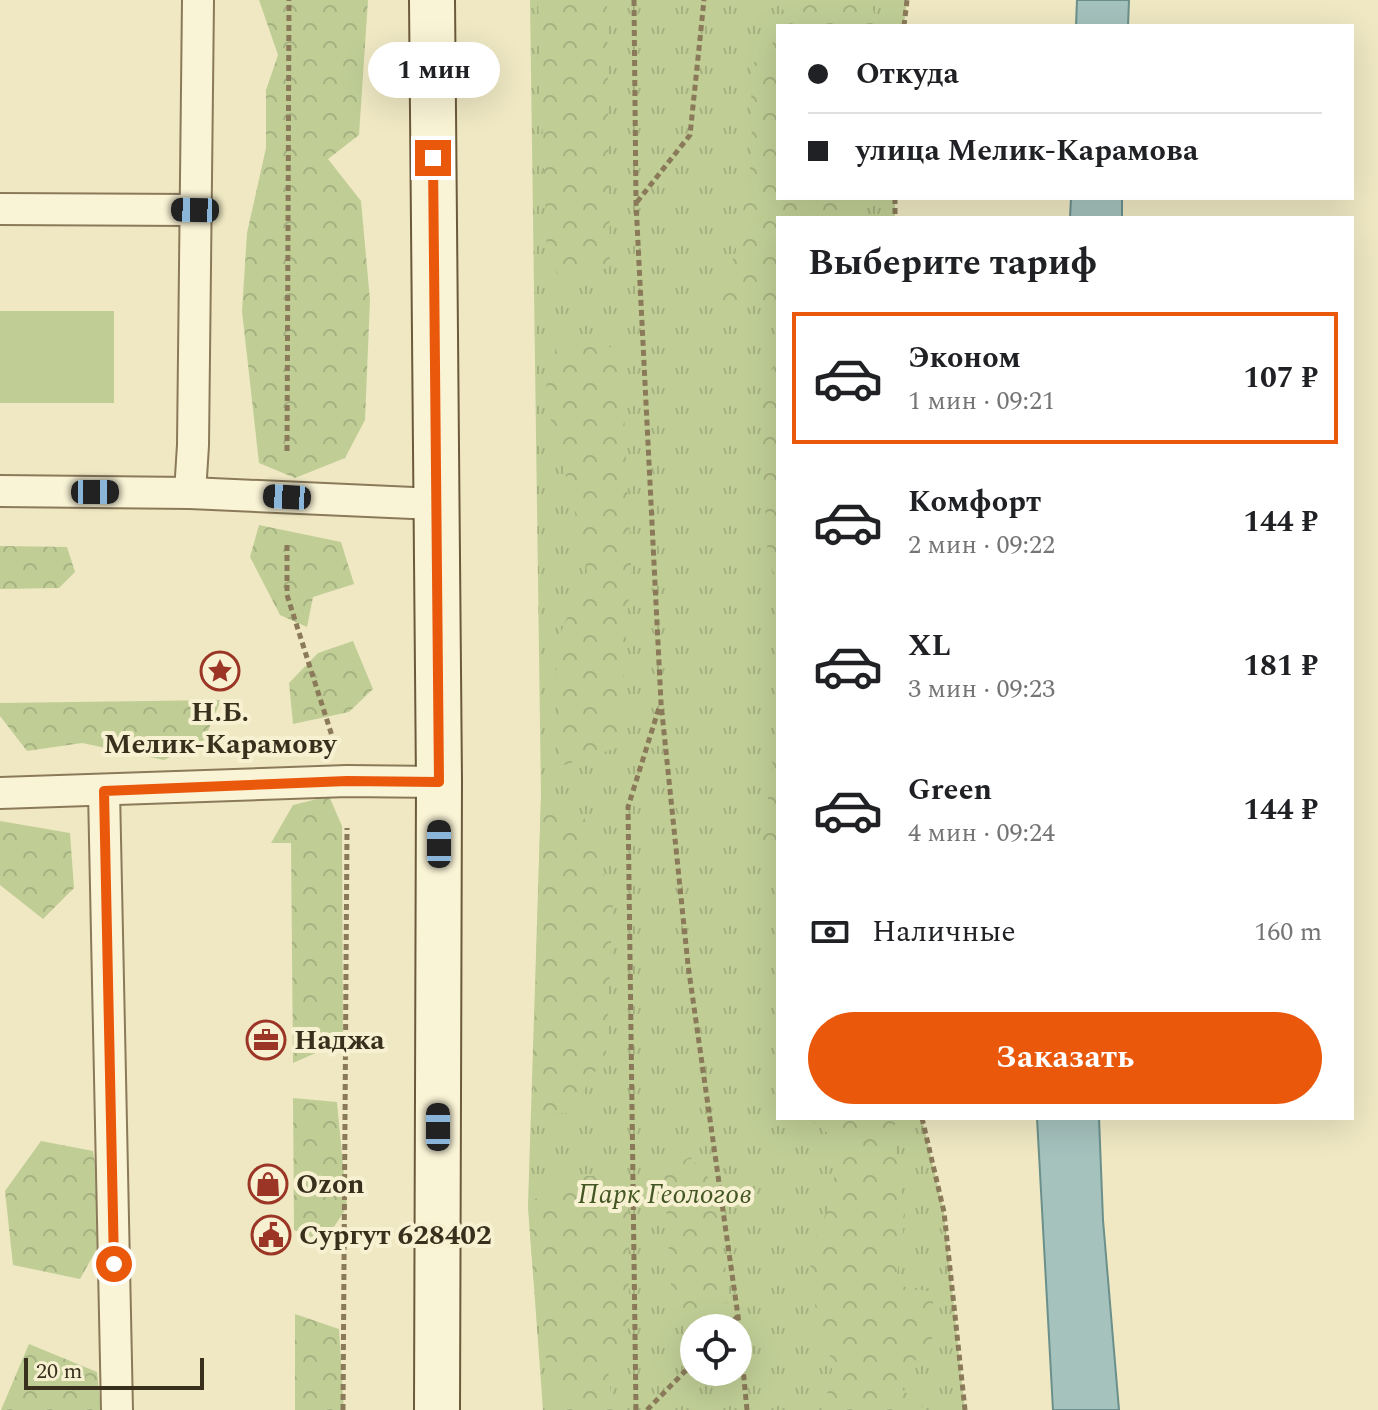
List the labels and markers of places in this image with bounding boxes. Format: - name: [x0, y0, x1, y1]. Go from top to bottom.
- place icon: Н.Б. Мелик-Карамову: [199, 650, 241, 692]
- place label: Н.Б. Мелик-Карамову: [104, 691, 338, 766]
- office icon: Наджа: [245, 1019, 287, 1061]
- place label: Наджа: [294, 1019, 385, 1062]
- shop icon: Ozon: [247, 1163, 289, 1205]
- place label: Ozon: [296, 1163, 365, 1206]
- public building icon: Сургут 628402: [250, 1214, 292, 1256]
- place label: Сургут 628402: [299, 1214, 492, 1257]

